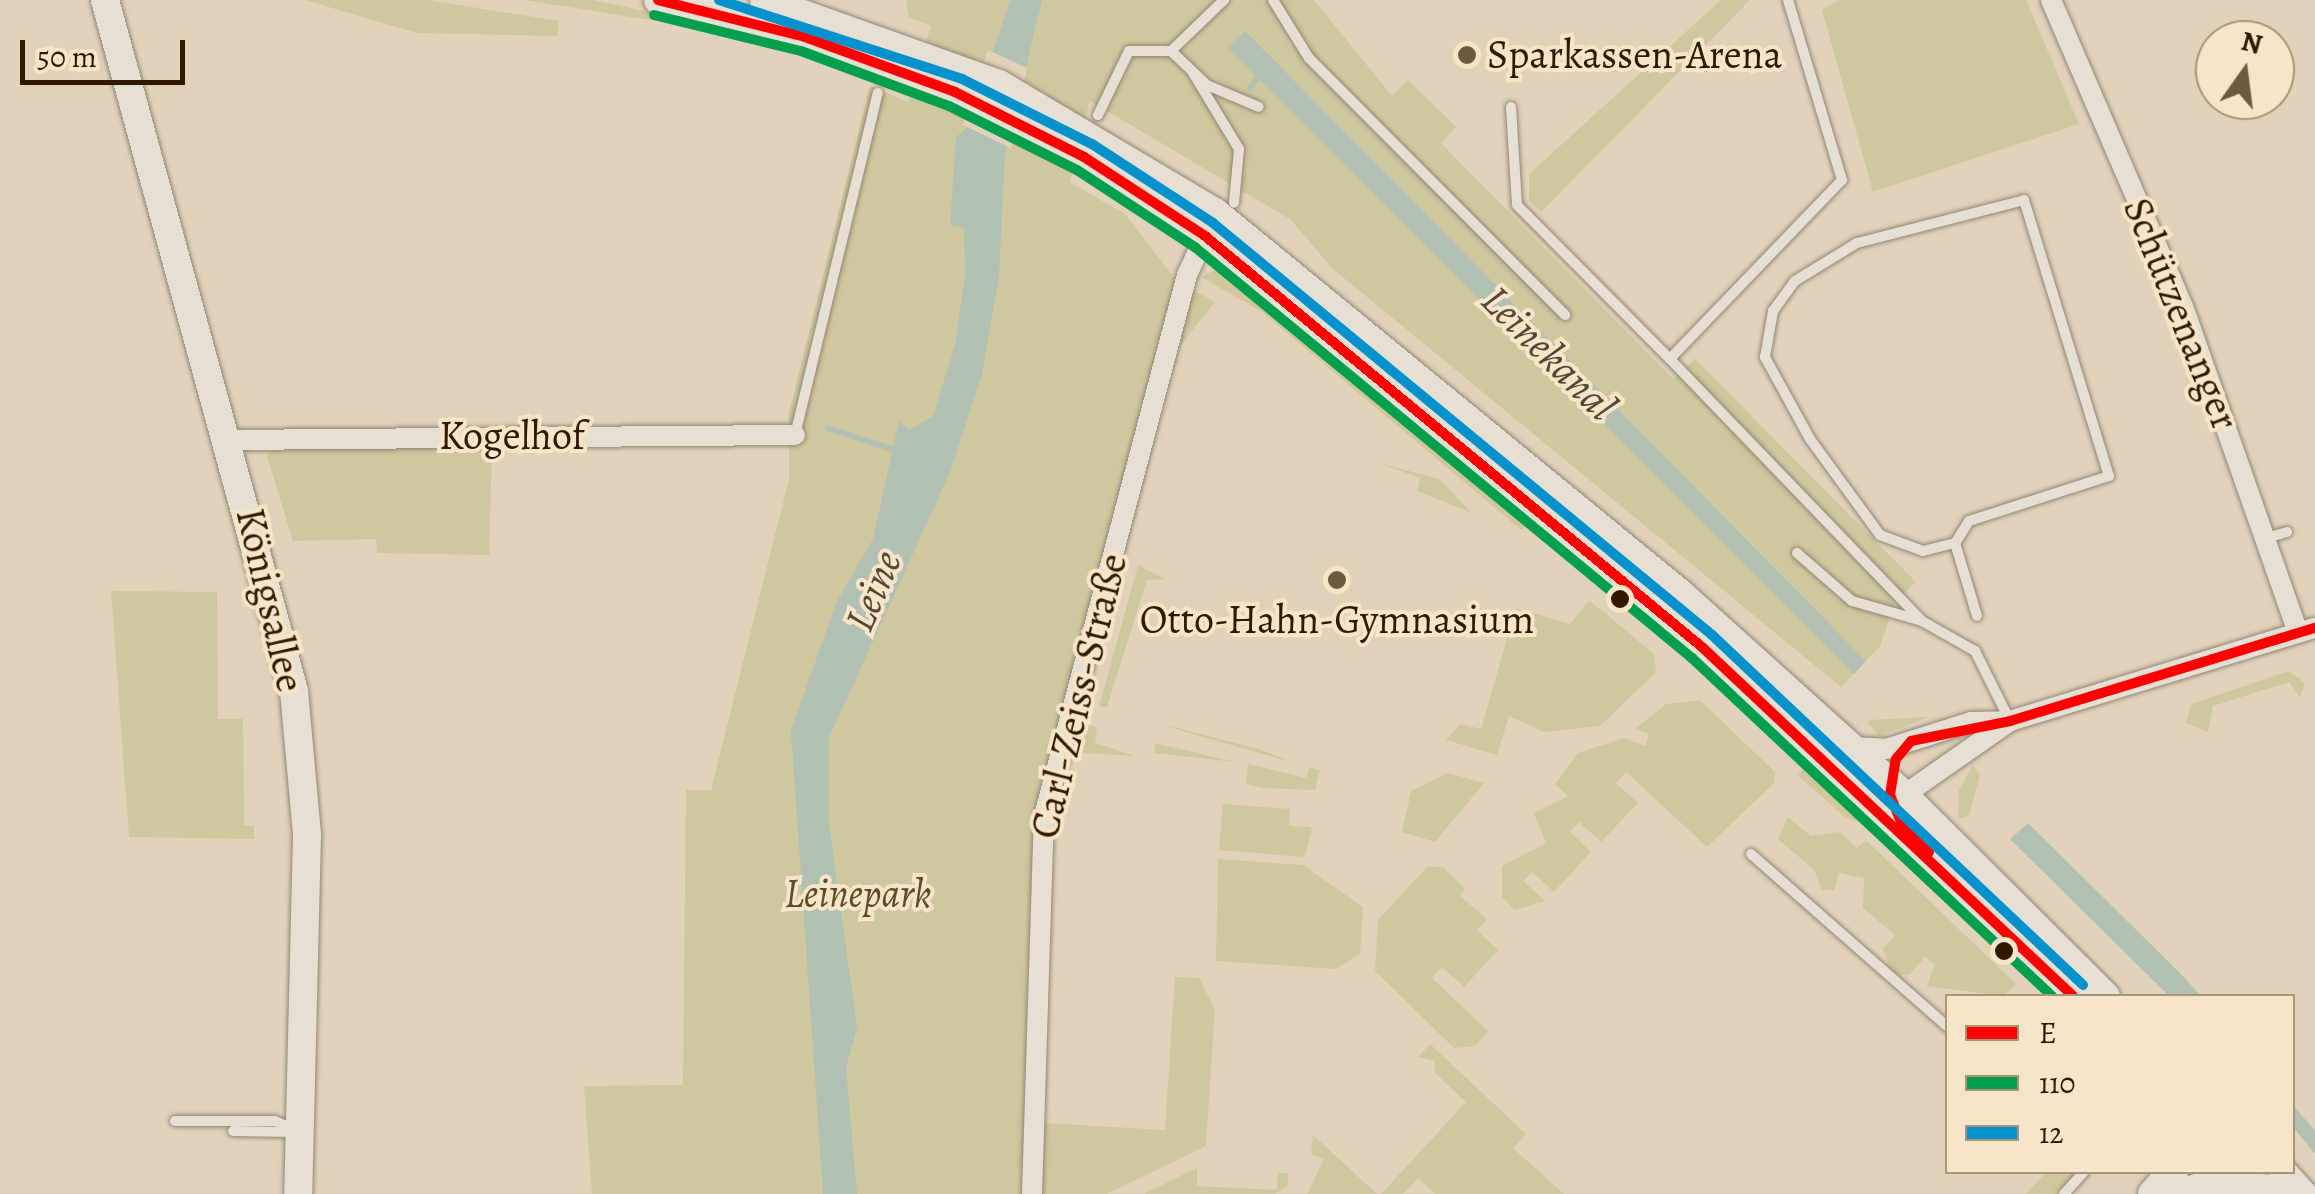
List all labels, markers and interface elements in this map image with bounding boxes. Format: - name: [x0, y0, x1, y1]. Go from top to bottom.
- scale bar: [25, 20, 190, 82]
- north arrow: [2195, 20, 2295, 120]
- text: N: [2237, 22, 2266, 64]
- place label: Sparkassen-Arena: [1487, 31, 1782, 79]
- text: 50 m: [37, 37, 97, 77]
- marker: Sparkassen-Arena: [1456, 44, 1478, 66]
- street label: Schützenanger: [2113, 191, 2249, 437]
- water label: Leinekanal: [1471, 275, 1627, 431]
- street label: Kogelhof: [439, 412, 585, 460]
- street label: Königsallee: [226, 503, 314, 697]
- water label: Leine: [834, 543, 912, 639]
- street label: Carl-Zeiss-Straße: [1020, 549, 1138, 843]
- marker: Otto-Hahn-Gymnasium: [1326, 569, 1348, 591]
- unlabelled marker: [1610, 589, 1630, 609]
- place label: Otto-Hahn-Gymnasium: [1140, 596, 1534, 644]
- park label: Leinepark: [784, 870, 932, 918]
- unlabelled marker: [1994, 941, 2014, 961]
- legend: [1945, 994, 2295, 1174]
- text: E: [2039, 1013, 2057, 1053]
- text: 110: [2039, 1063, 2076, 1103]
- text: 12: [2039, 1113, 2064, 1153]

